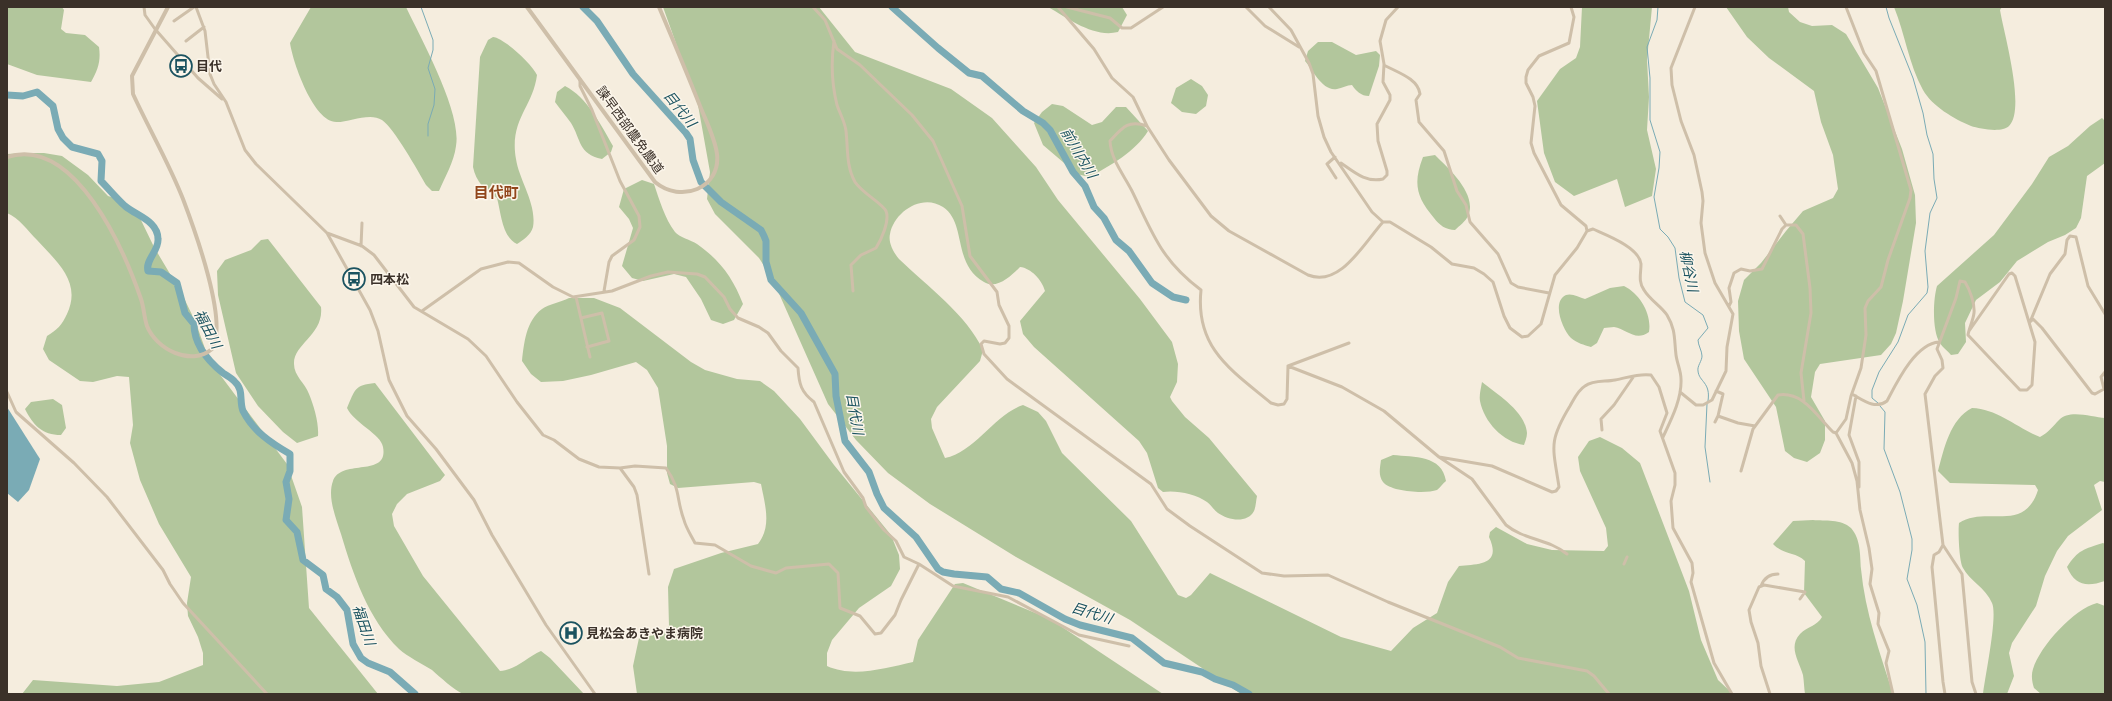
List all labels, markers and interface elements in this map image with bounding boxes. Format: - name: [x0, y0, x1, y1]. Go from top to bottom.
- bus stop icon: 目代: [168, 53, 194, 79]
- place label: 目代: [196, 59, 222, 74]
- street label: 諫早西部農免農道: [593, 84, 667, 176]
- water label: 目代川: [661, 88, 701, 132]
- water label: 前川内川: [1058, 125, 1101, 183]
- district label: 目代町: [473, 184, 519, 201]
- water label: 柳谷川: [1677, 249, 1702, 295]
- bus stop icon: 四本松: [341, 266, 367, 292]
- place label: 四本松: [370, 272, 409, 287]
- water label: 福田川: [191, 307, 226, 353]
- water label: 目代川: [843, 392, 867, 438]
- water label: 目代川: [1070, 599, 1116, 627]
- water label: 福田川: [350, 603, 379, 649]
- hospital icon: 見松会あきやま病院: [558, 620, 584, 646]
- place label: 見松会あきやま病院: [586, 626, 703, 641]

